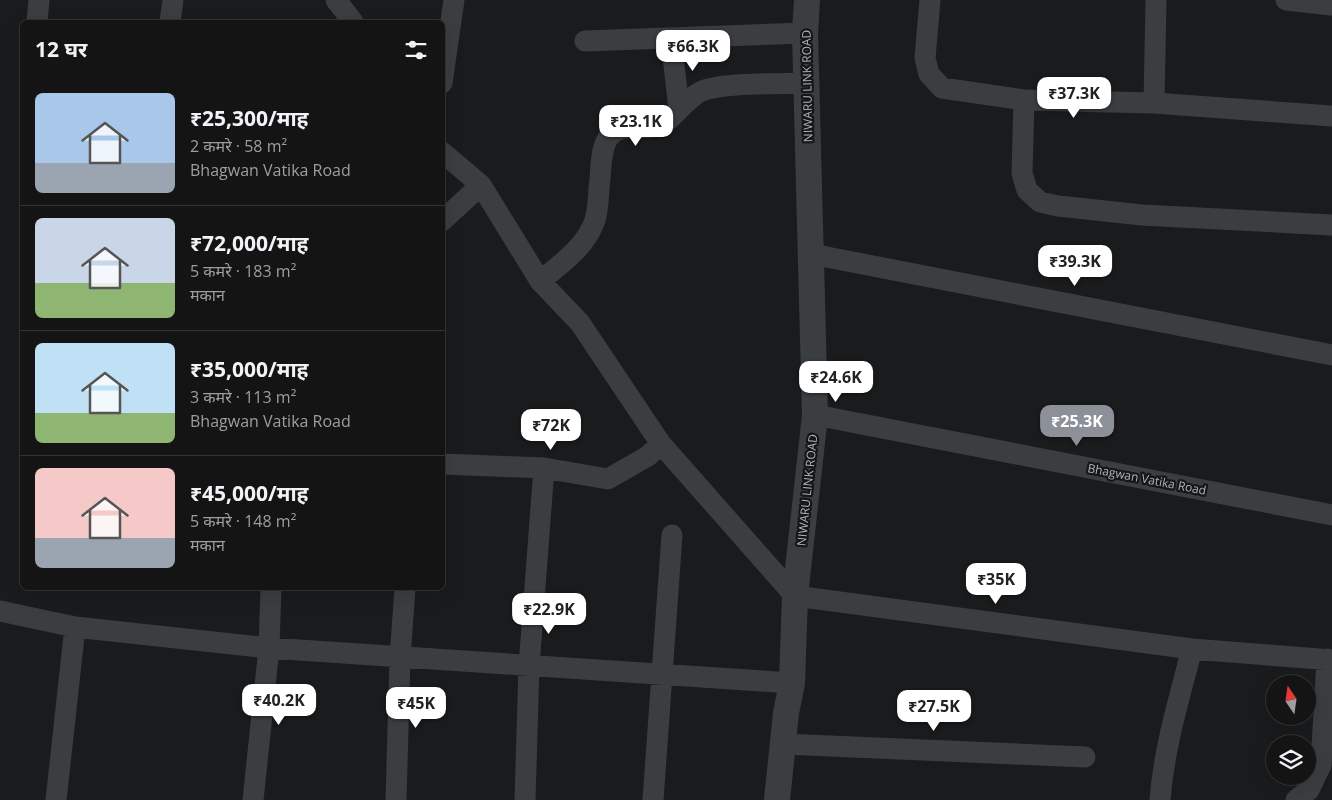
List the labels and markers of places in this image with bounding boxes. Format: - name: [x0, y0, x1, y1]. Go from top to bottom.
- pin: ₹66.3K: [652, 30, 734, 72]
- pin: ₹37.3K: [1033, 76, 1115, 119]
- pin: ₹23.1K: [595, 104, 677, 147]
- pin: ₹39.3K: [1034, 244, 1116, 287]
- pin: ₹24.6K: [795, 360, 877, 403]
- pin: ₹25.3K: [1036, 404, 1118, 447]
- pin: ₹72K: [521, 408, 581, 451]
- pin: ₹35K: [966, 562, 1026, 605]
- pin: ₹22.9K: [508, 592, 590, 635]
- pin: ₹40.2K: [238, 684, 320, 726]
- pin: ₹45K: [386, 686, 446, 729]
- pin: ₹27.5K: [893, 690, 975, 732]

